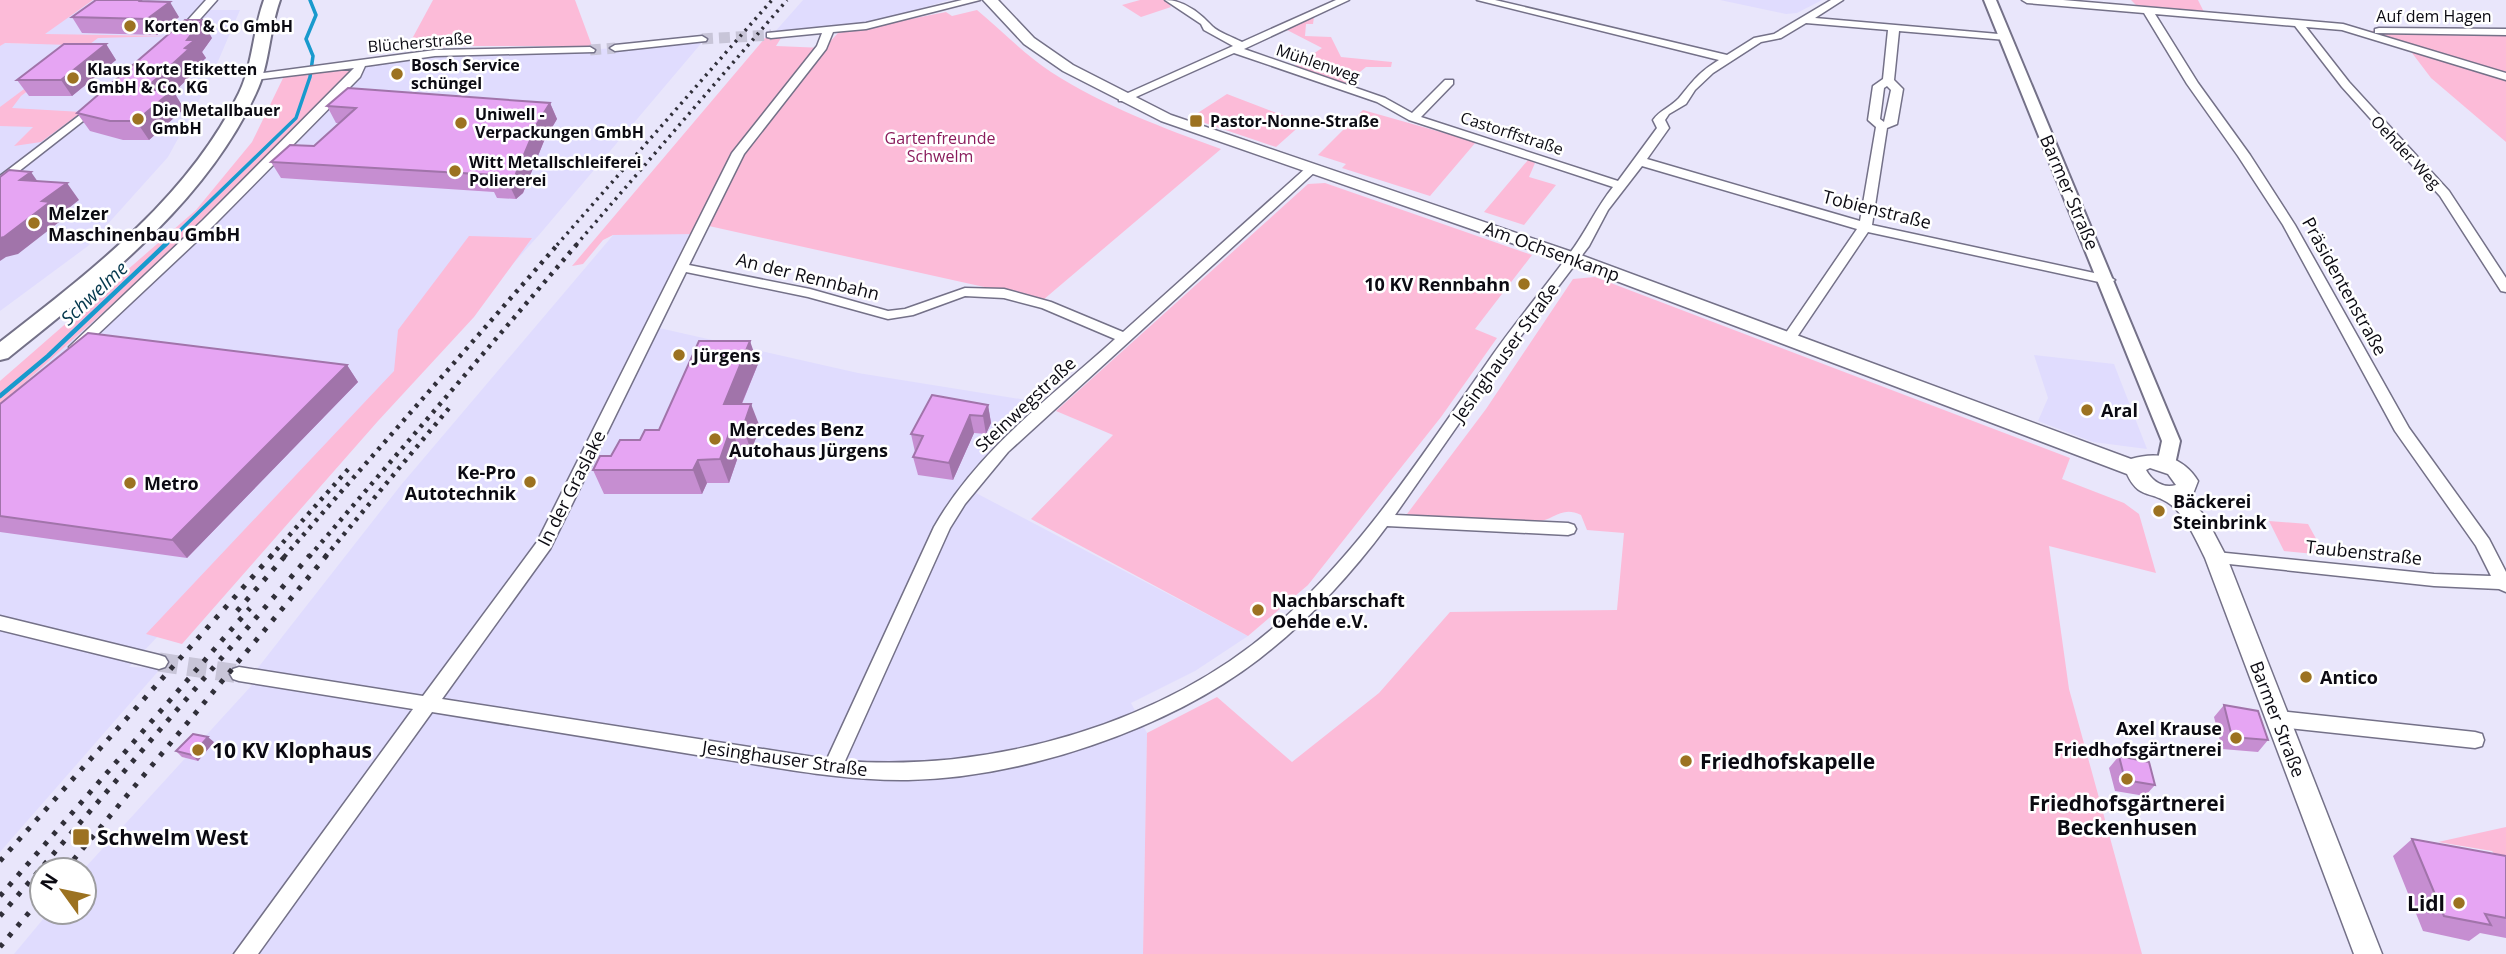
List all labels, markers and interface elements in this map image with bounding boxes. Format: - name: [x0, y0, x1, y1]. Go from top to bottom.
- street label: Auf dem Hagen: [2376, 5, 2492, 27]
- place label: Korten & Co GmbH: [144, 15, 293, 37]
- marker: Korten & Co GmbH: [122, 18, 138, 34]
- street label: Blücherstraße: [367, 26, 473, 58]
- street label: Mühlenweg: [1273, 38, 1363, 88]
- place label: Bosch Service schüngel: [411, 54, 520, 94]
- place label: Klaus Korte Etiketten GmbH & Co. KG: [87, 58, 257, 98]
- marker: Bosch Service schüngel: [389, 66, 405, 82]
- marker: Klaus Korte Etiketten GmbH & Co. KG: [65, 70, 81, 86]
- place label: Die Metallbauer GmbH: [152, 99, 280, 139]
- place label: Uniwell - Verpackungen GmbH: [475, 103, 644, 143]
- street label: Castorffstraße: [1458, 106, 1566, 160]
- place label: Pastor-Nonne-Straße: [1210, 110, 1379, 132]
- street label: Oehder Weg: [2366, 110, 2446, 194]
- marker: Die Metallbauer GmbH: [130, 111, 146, 127]
- marker: Pastor-Nonne-Straße: [1188, 113, 1204, 129]
- marker: Uniwell - Verpackungen GmbH: [453, 115, 469, 131]
- park label: Gartenfreunde Schwelm: [885, 127, 995, 167]
- street label: Barmer Straße: [2035, 131, 2105, 253]
- place label: Witt Metallschleiferei Poliererei: [469, 151, 641, 191]
- marker: Witt Metallschleiferei Poliererei: [447, 163, 463, 179]
- street label: Tobienstraße: [1820, 184, 1934, 234]
- place label: Melzer Maschinenbau GmbH: [48, 201, 240, 246]
- street label: Präsidentenstraße: [2297, 213, 2393, 359]
- marker: Melzer Maschinenbau GmbH: [26, 215, 42, 231]
- street label: Am Ochsenkamp: [1481, 215, 1623, 287]
- street label: An der Rennbahn: [734, 247, 882, 305]
- water label: Schwelme: [55, 255, 133, 331]
- place label: 10 KV Rennbahn: [1364, 272, 1510, 296]
- marker: 10 KV Rennbahn: [1516, 276, 1532, 292]
- street label: Jesinghauser Straße: [1445, 278, 1564, 428]
- place label: Jürgens: [691, 343, 761, 367]
- marker: Jürgens: [671, 347, 687, 363]
- street label: Steinwegstraße: [969, 351, 1081, 457]
- place label: Aral: [2101, 398, 2138, 422]
- marker: Aral: [2079, 402, 2095, 418]
- place label: Mercedes Benz Autohaus Jürgens: [729, 417, 888, 462]
- street label: In der Graslake: [531, 426, 611, 550]
- marker: Mercedes Benz Autohaus Jürgens: [707, 431, 723, 447]
- place label: Ke-Pro Autotechnik: [405, 460, 517, 505]
- place label: Metro: [144, 471, 199, 495]
- marker: Ke-Pro Autotechnik: [522, 474, 538, 490]
- marker: Metro: [122, 475, 138, 491]
- place label: Bäckerei Steinbrink: [2173, 489, 2268, 534]
- marker: Bäckerei Steinbrink: [2151, 503, 2167, 519]
- street label: Taubenstraße: [2305, 534, 2423, 570]
- place label: Nachbarschaft Oehde e.V.: [1272, 588, 1405, 633]
- marker: Nachbarschaft Oehde e.V.: [1250, 602, 1266, 618]
- street label: Barmer Straße: [2245, 657, 2311, 781]
- place label: Antico: [2320, 665, 2378, 689]
- marker: Antico: [2298, 669, 2314, 685]
- place label: Axel Krause Friedhofsgärtnerei: [2054, 716, 2222, 761]
- marker: Axel Krause Friedhofsgärtnerei: [2228, 730, 2244, 746]
- street label: Jesinghauser Straße: [699, 734, 869, 781]
- place label: 10 KV Klophaus: [212, 736, 372, 764]
- marker: 10 KV Klophaus: [190, 742, 206, 758]
- place label: Friedhofskapelle: [1700, 747, 1875, 775]
- marker: Friedhofskapelle: [1678, 753, 1694, 769]
- marker: Friedhofsgärtnerei Beckenhusen: [2119, 771, 2135, 787]
- place label: Friedhofsgärtnerei Beckenhusen: [2029, 789, 2225, 841]
- place label: Schwelm West: [97, 823, 248, 851]
- marker: Schwelm West: [71, 827, 91, 847]
- north arrow: [28, 856, 98, 926]
- text: N: [34, 868, 64, 895]
- place label: Lidl: [2407, 889, 2445, 917]
- marker: Lidl: [2451, 895, 2467, 911]

